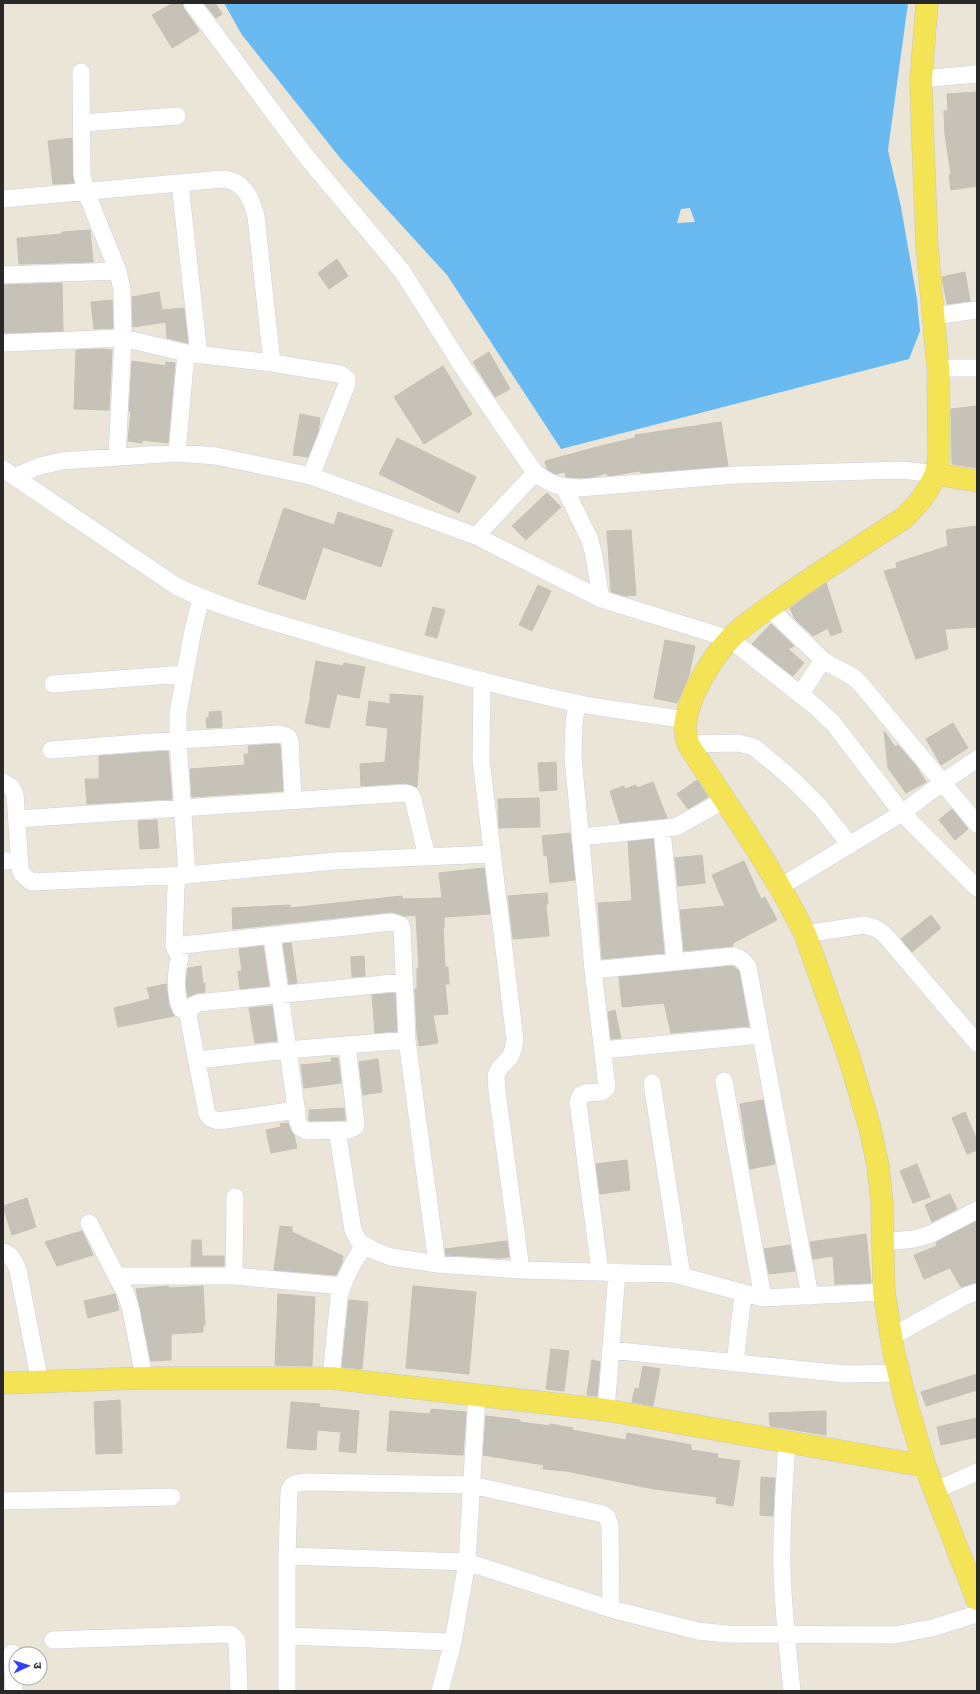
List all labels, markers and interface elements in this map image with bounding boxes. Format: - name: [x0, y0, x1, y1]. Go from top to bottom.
- north arrow: [8, 1646, 48, 1686]
- text: उ: [31, 1662, 45, 1670]

